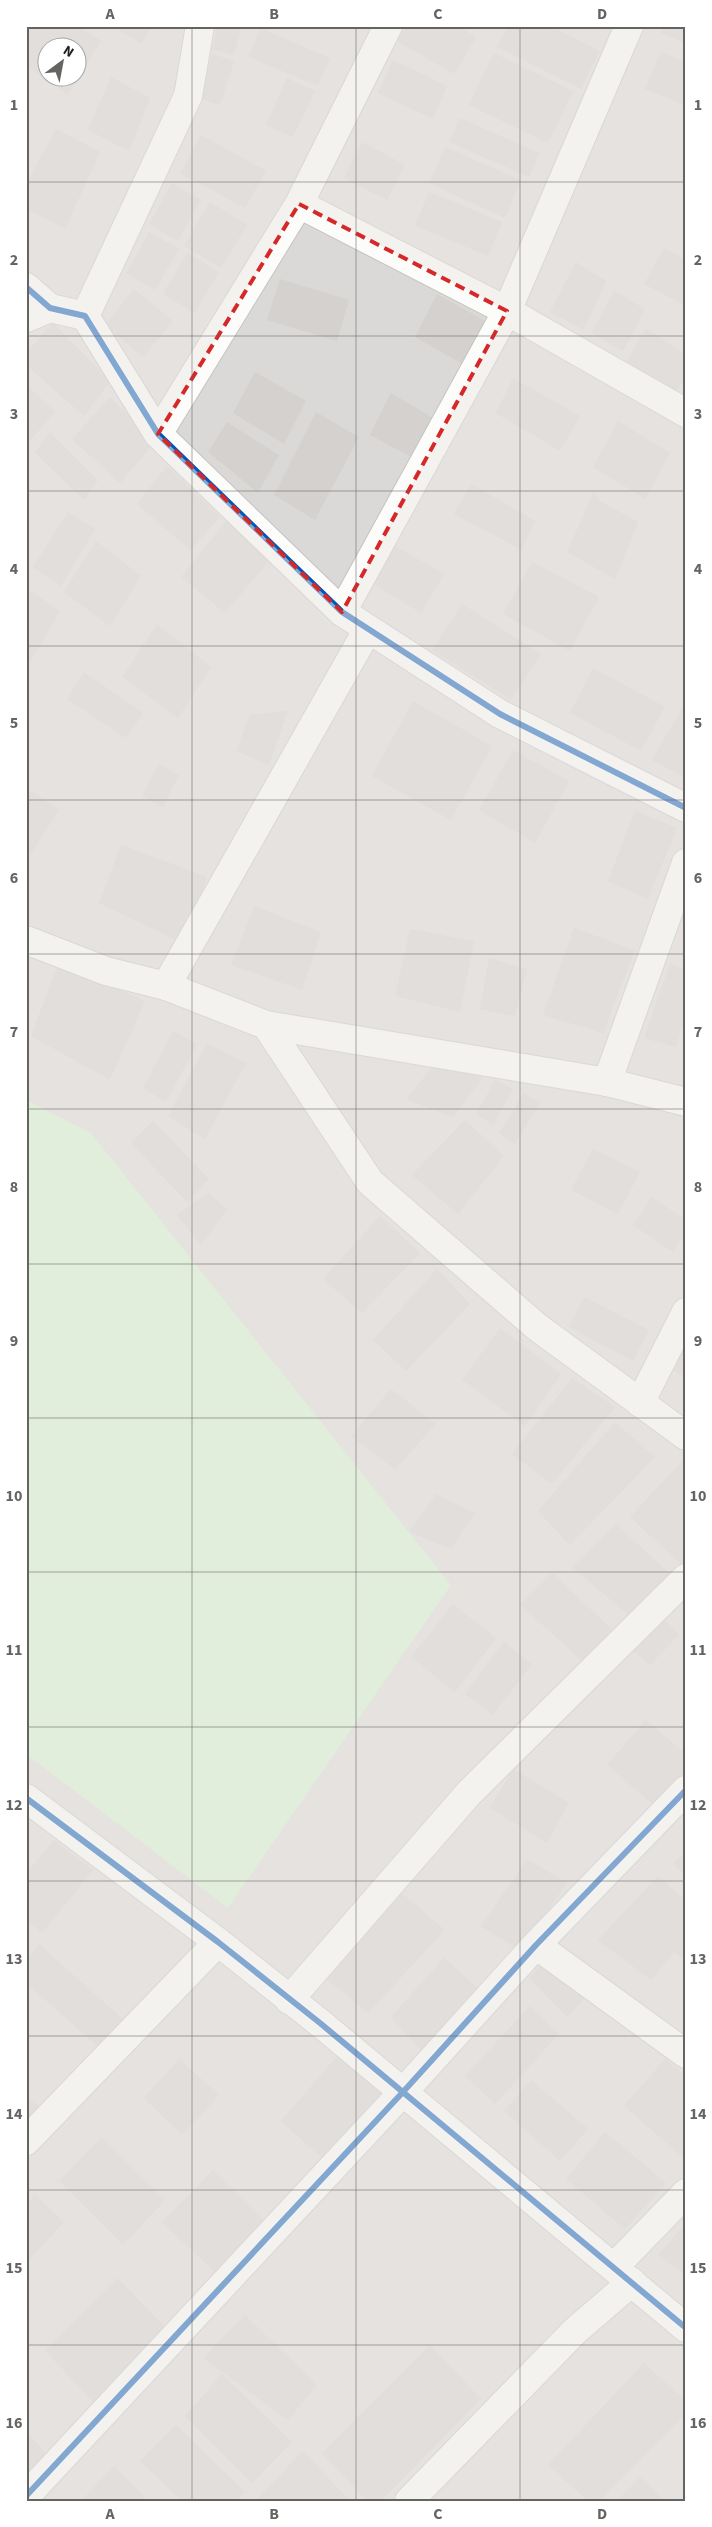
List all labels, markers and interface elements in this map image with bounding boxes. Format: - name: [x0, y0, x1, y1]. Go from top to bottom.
- text: A: [104, 3, 115, 25]
- text: B: [269, 3, 279, 25]
- text: C: [433, 3, 443, 25]
- text: D: [597, 3, 607, 25]
- north arrow: [38, 38, 88, 88]
- text: N: [59, 41, 78, 63]
- text: 1: [10, 94, 18, 116]
- text: 1: [694, 94, 702, 116]
- text: 2: [10, 249, 18, 271]
- text: 2: [694, 249, 702, 271]
- text: 3: [10, 403, 18, 425]
- text: 3: [694, 403, 702, 425]
- text: 4: [10, 558, 19, 580]
- text: 4: [694, 558, 703, 580]
- text: 5: [10, 712, 18, 734]
- text: 5: [694, 712, 702, 734]
- text: 6: [10, 867, 18, 889]
- text: 6: [694, 867, 702, 889]
- text: 7: [10, 1021, 18, 1043]
- text: 7: [694, 1021, 702, 1043]
- text: 8: [10, 1176, 18, 1198]
- text: 8: [694, 1176, 702, 1198]
- text: 9: [10, 1330, 18, 1352]
- text: 9: [694, 1330, 702, 1352]
- text: 10: [6, 1485, 22, 1507]
- text: 10: [690, 1485, 706, 1507]
- text: 11: [6, 1639, 22, 1661]
- text: 11: [690, 1639, 706, 1661]
- text: 12: [6, 1794, 22, 1816]
- text: 12: [690, 1794, 706, 1816]
- text: 13: [6, 1948, 22, 1970]
- text: 13: [690, 1948, 706, 1970]
- text: 14: [6, 2103, 23, 2125]
- text: 14: [690, 2103, 707, 2125]
- text: 15: [6, 2257, 22, 2279]
- text: 15: [690, 2257, 706, 2279]
- text: 16: [6, 2412, 22, 2434]
- text: 16: [690, 2412, 706, 2434]
- text: A: [104, 2503, 115, 2525]
- text: B: [269, 2503, 279, 2525]
- text: C: [433, 2503, 443, 2525]
- text: D: [597, 2503, 607, 2525]

